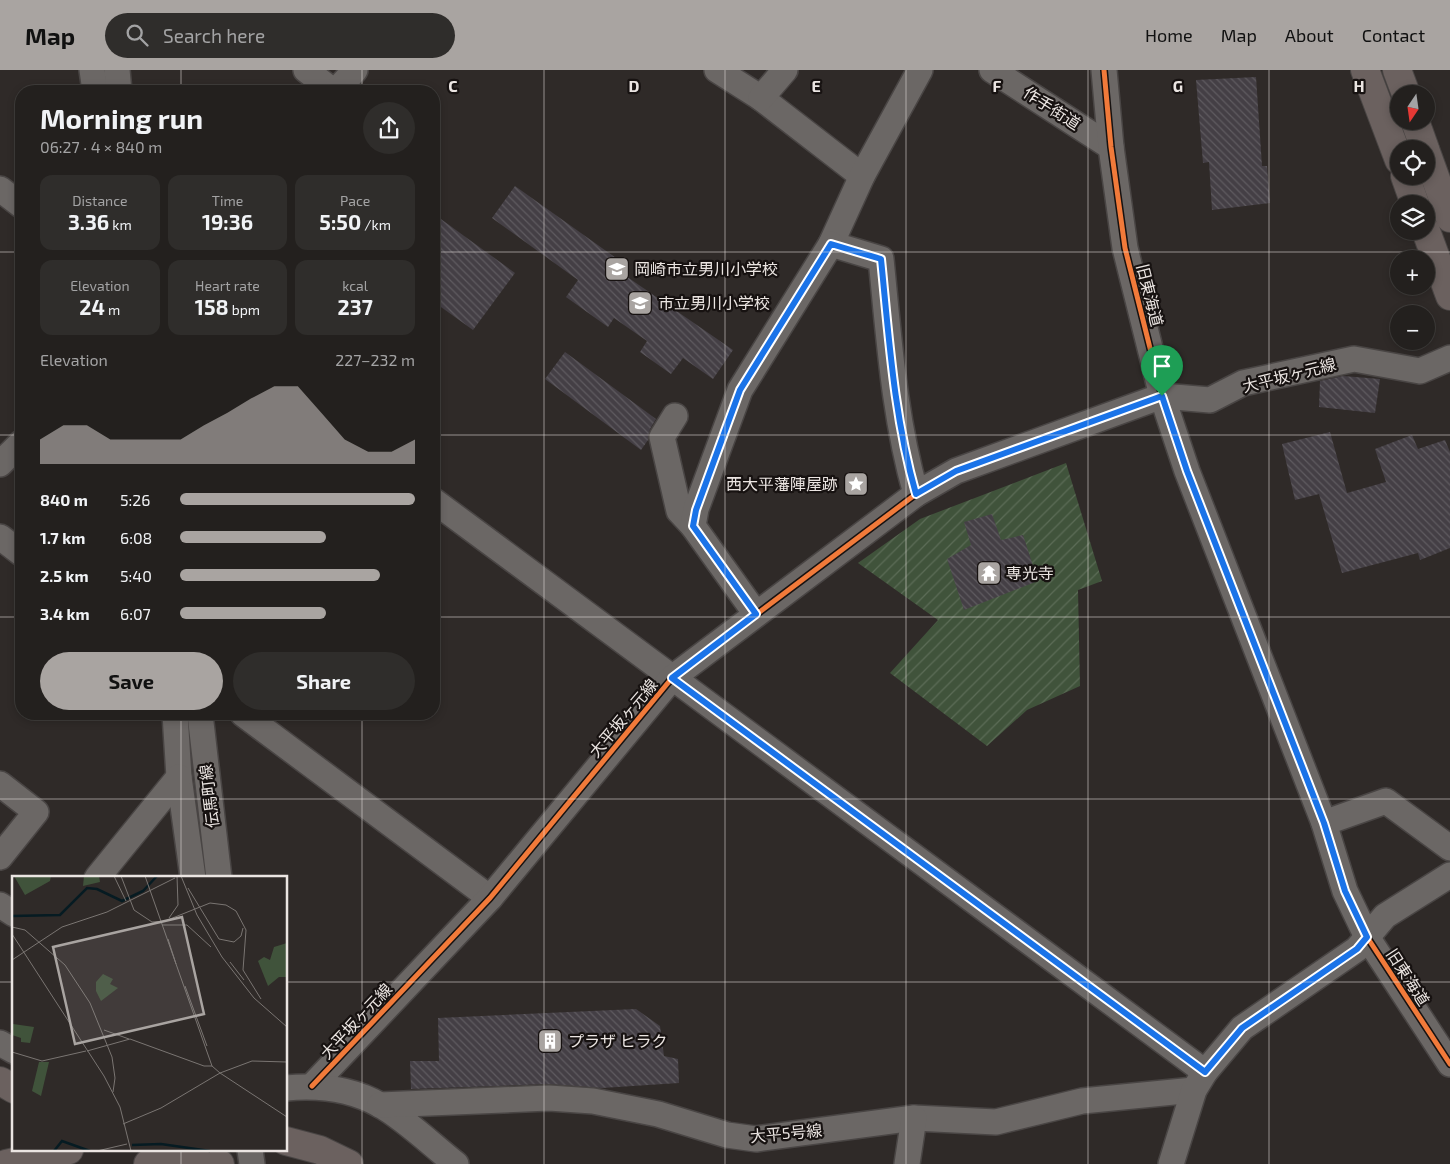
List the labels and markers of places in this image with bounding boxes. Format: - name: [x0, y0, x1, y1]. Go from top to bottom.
- school or university icon: 岡崎市立男川小学校: [604, 256, 630, 282]
- place label: 岡崎市立男川小学校: [634, 259, 778, 278]
- school or university icon: 市立男川小学校: [627, 290, 653, 316]
- place label: 市立男川小学校: [658, 293, 770, 312]
- pin: [1141, 345, 1183, 396]
- place icon: 西大平藩陣屋跡: [843, 471, 869, 497]
- place label: 西大平藩陣屋跡: [726, 474, 838, 493]
- temple icon: 専光寺: [976, 560, 1002, 586]
- place label: 専光寺: [1006, 563, 1054, 582]
- building icon: プラザ ヒラク: [537, 1028, 563, 1054]
- place label: プラザ ヒラク: [568, 1031, 668, 1050]

